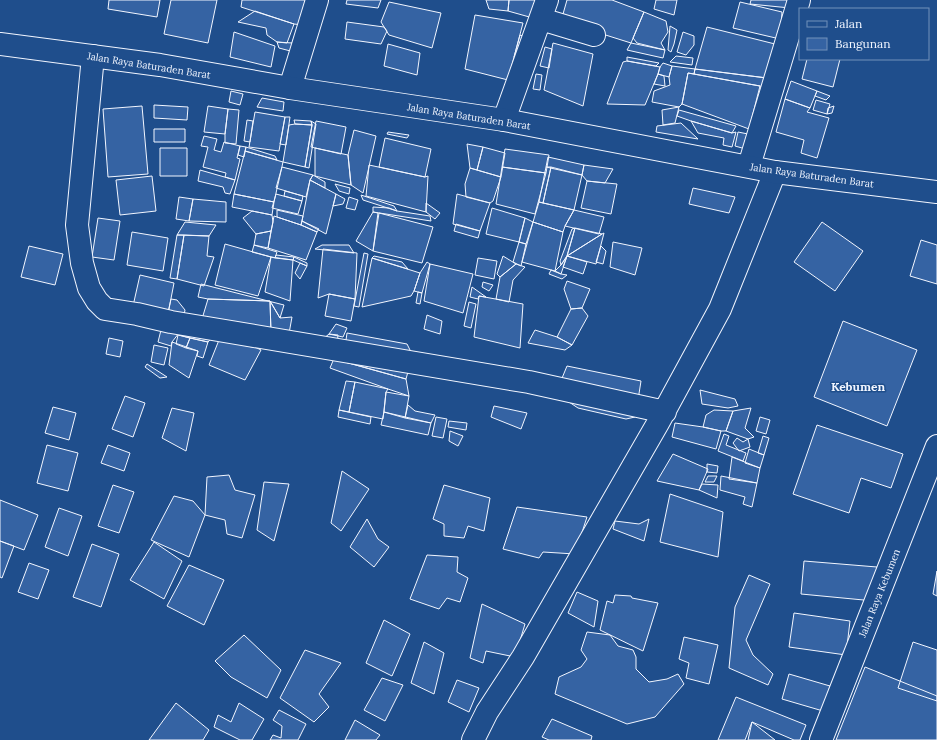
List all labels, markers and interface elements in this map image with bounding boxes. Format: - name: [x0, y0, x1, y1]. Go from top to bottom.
- legend: [799, 8, 929, 60]
- text: Jalan: [834, 16, 862, 31]
- text: Bangunan: [835, 36, 891, 51]
- street label: Jalan Raya Baturaden Barat: [85, 49, 212, 82]
- street label: Jalan Raya Baturaden Barat: [405, 100, 532, 133]
- street label: Jalan Raya Baturaden Barat: [748, 160, 875, 191]
- district label: Kebumen: [831, 379, 885, 394]
- street label: Jalan Raya Kebumen: [855, 547, 903, 640]

